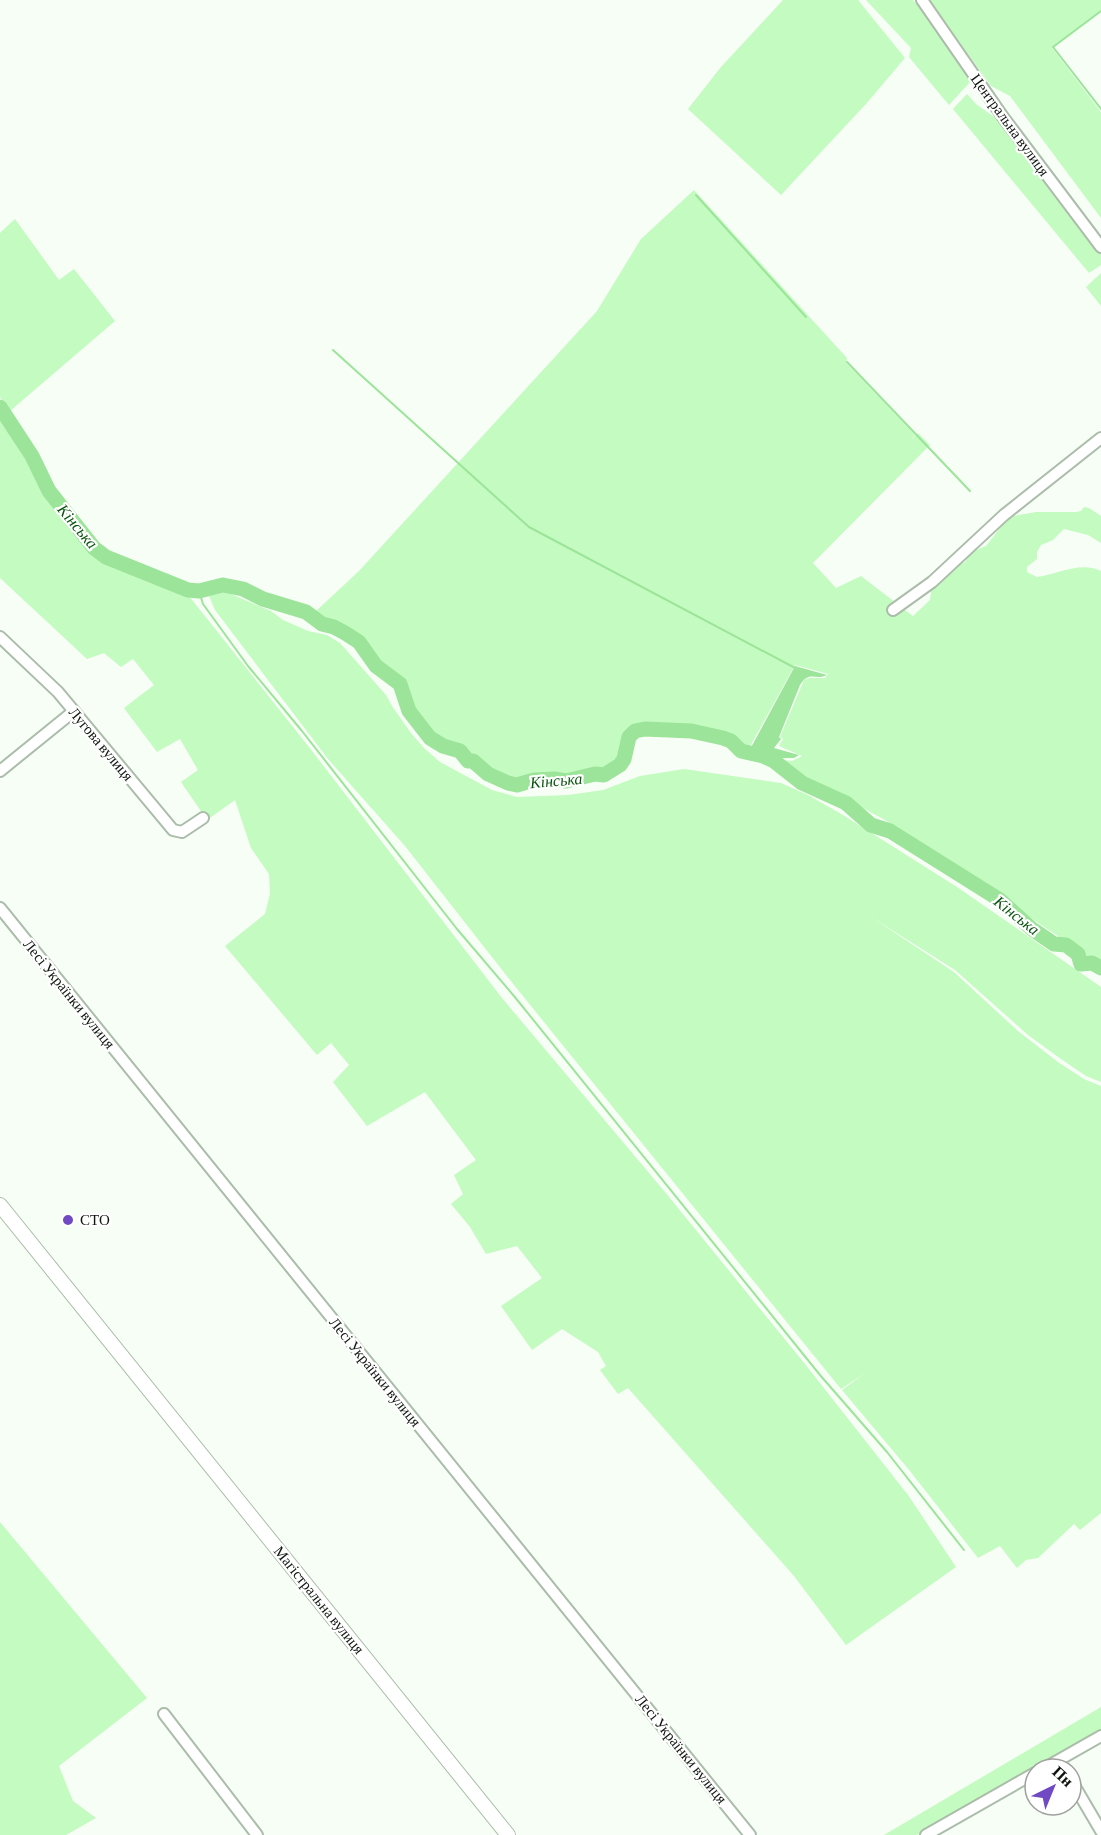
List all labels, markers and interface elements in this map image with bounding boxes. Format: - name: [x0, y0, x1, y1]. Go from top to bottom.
- street label: Центральна вулиця: [968, 71, 1052, 179]
- water label: Кінська: [54, 500, 101, 552]
- street label: Лугова вулиця: [66, 704, 136, 784]
- water label: Кінська: [528, 770, 583, 791]
- water label: Кінська: [990, 892, 1043, 938]
- street label: Лесі Українки вулиця: [20, 936, 118, 1052]
- place label: СТО: [80, 1212, 110, 1228]
- marker: СТО: [61, 1213, 75, 1227]
- street label: Лесі Українки вулиця: [326, 1314, 424, 1430]
- street label: Магістральна вулиця: [271, 1543, 367, 1657]
- street label: Лесі Українки вулиця: [632, 1691, 730, 1807]
- north arrow: [1023, 1757, 1083, 1817]
- text: Пн: [1049, 1763, 1077, 1790]

